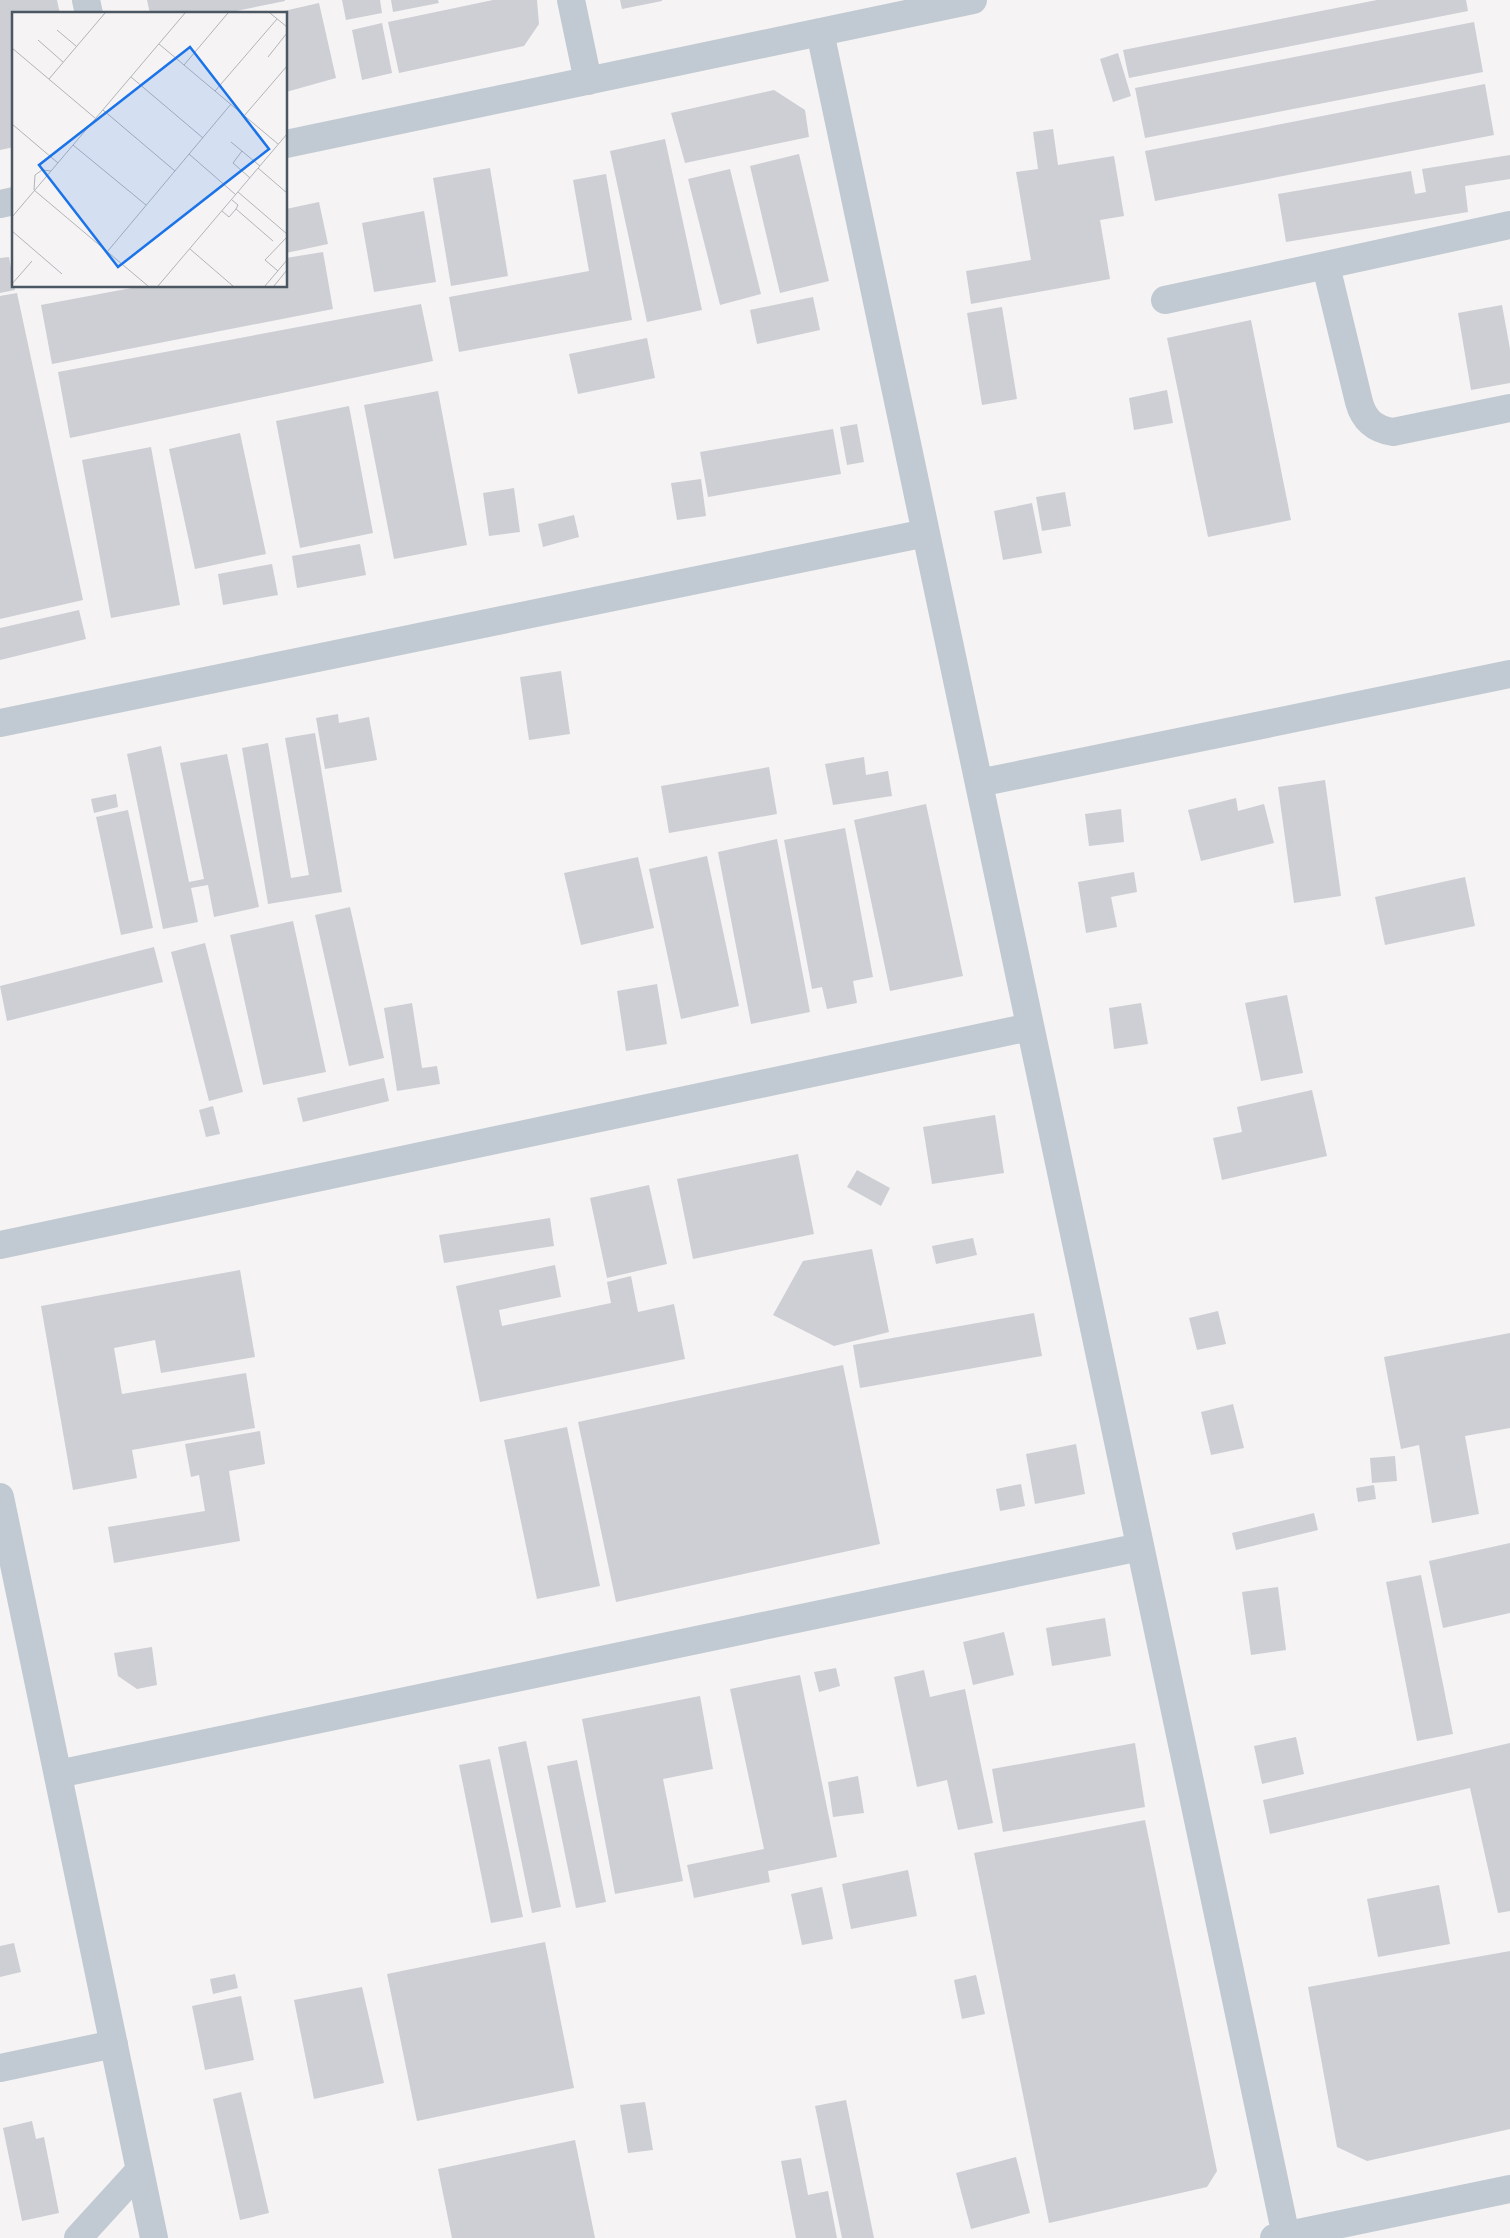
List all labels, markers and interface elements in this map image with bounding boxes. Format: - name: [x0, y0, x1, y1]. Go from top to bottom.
- inset map: [12, 12, 288, 288]

